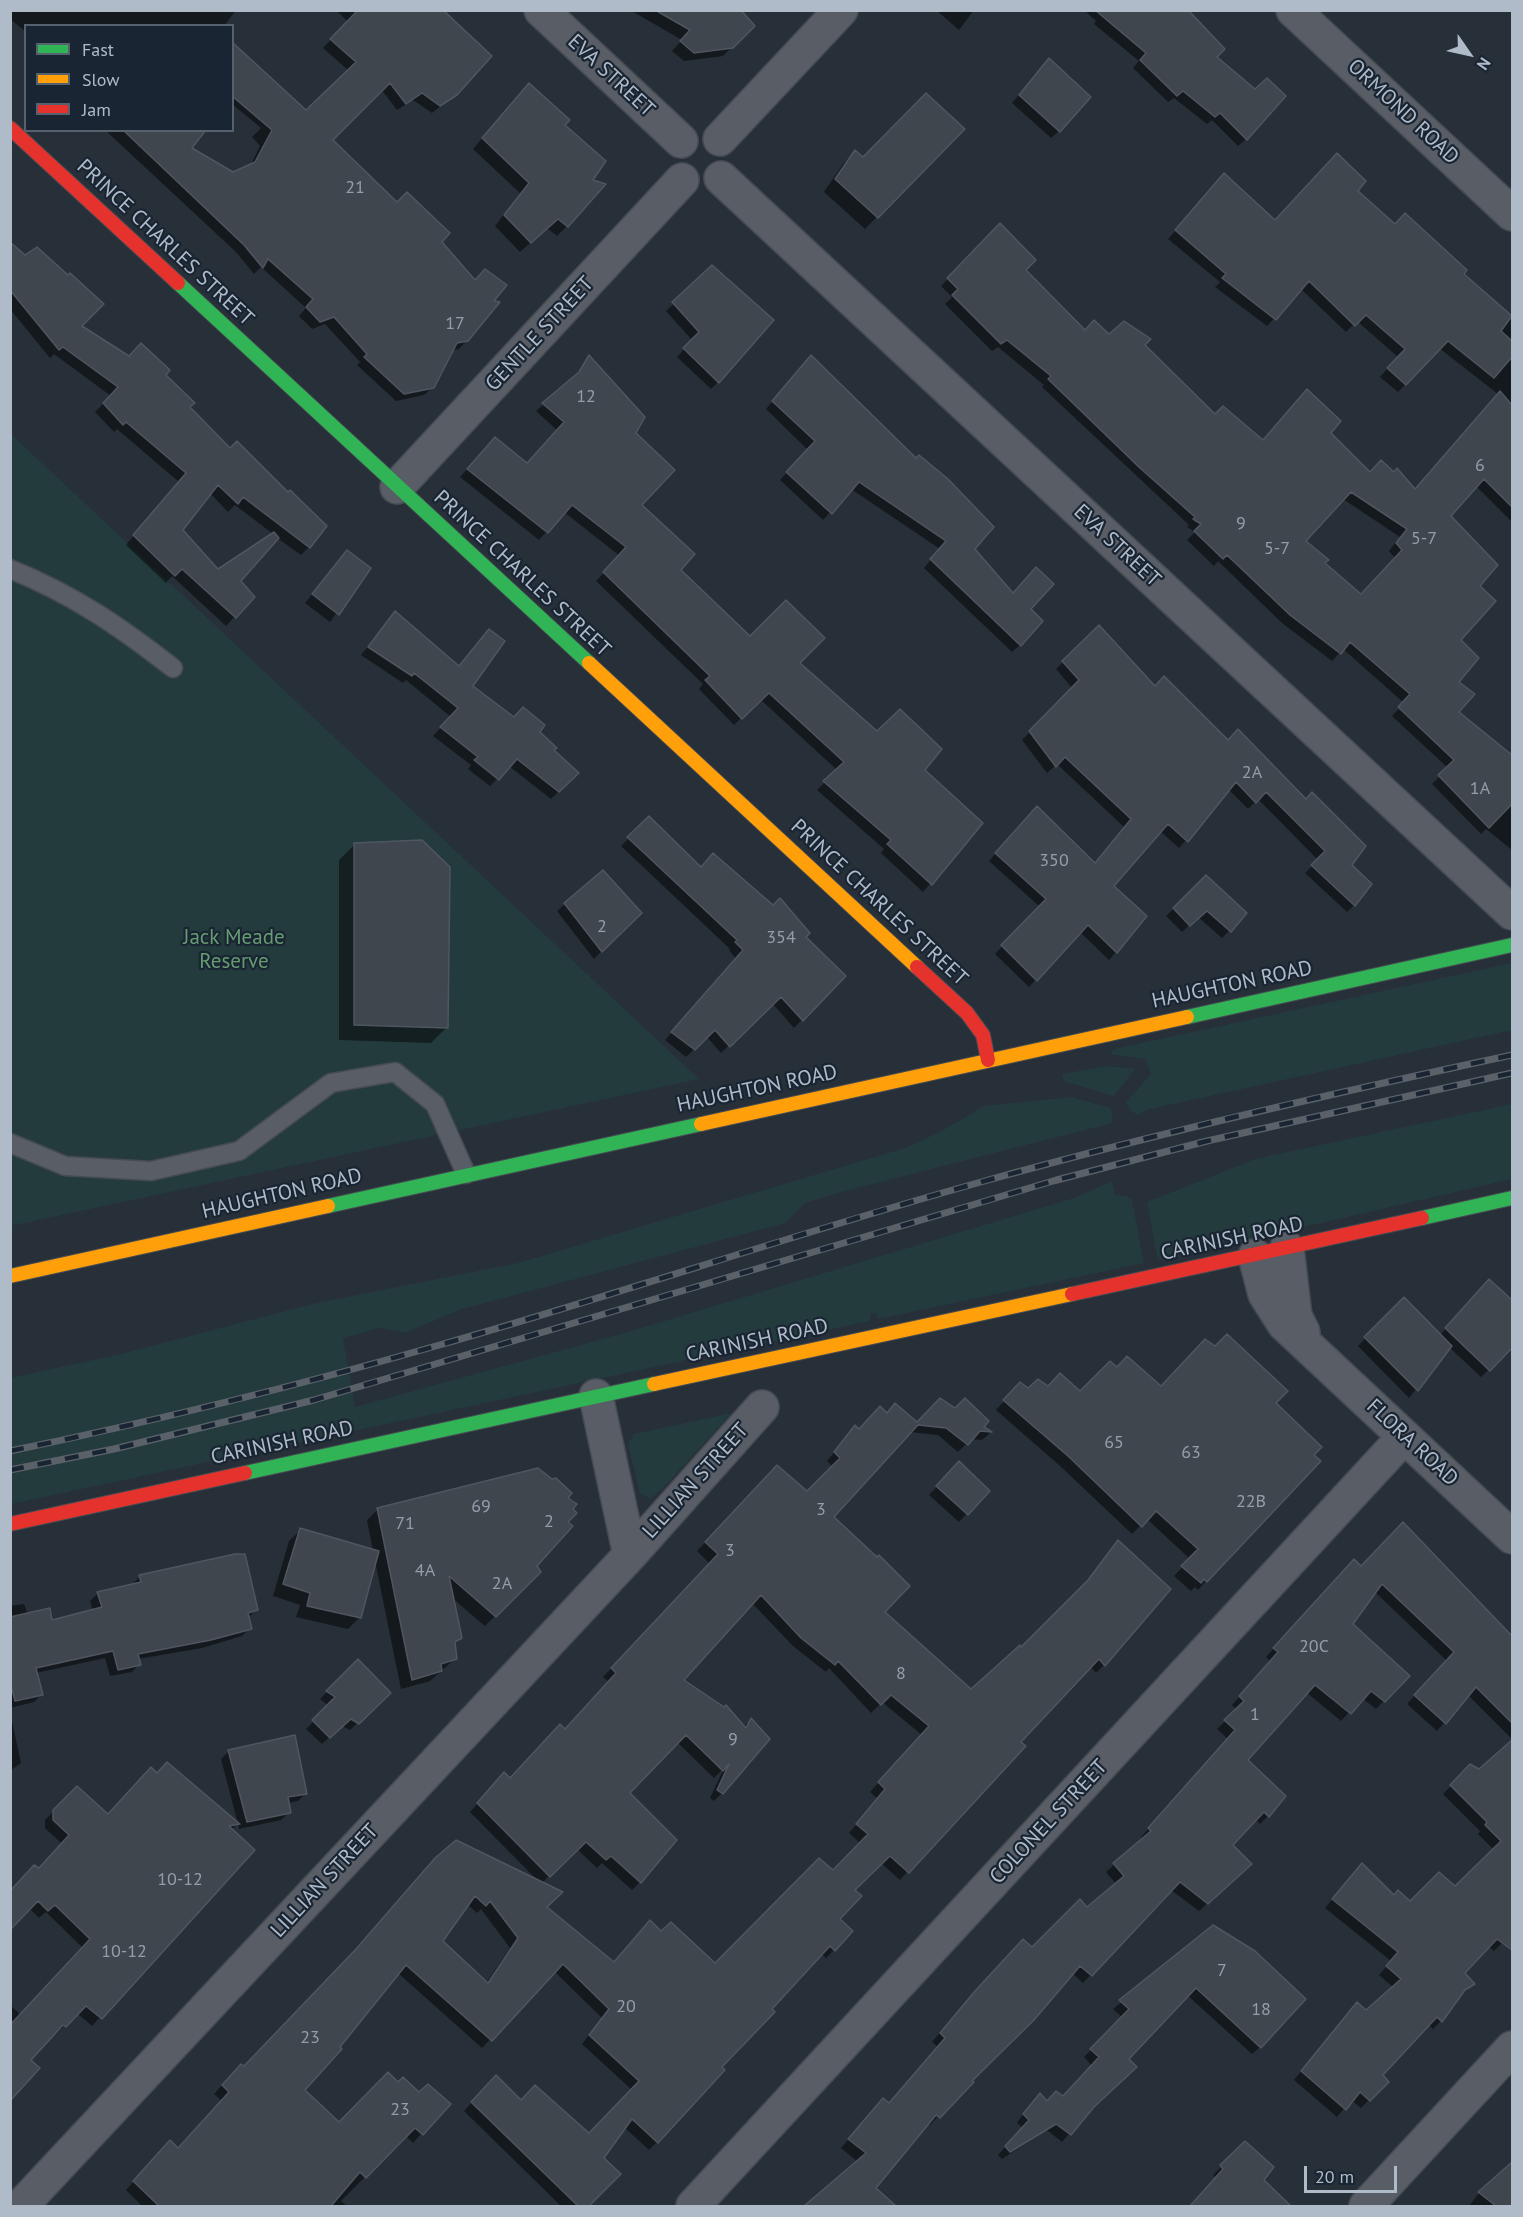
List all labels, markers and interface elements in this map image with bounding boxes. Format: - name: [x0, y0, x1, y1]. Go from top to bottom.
- legend: [24, 24, 234, 132]
- north arrow: [1439, 24, 1499, 84]
- street label: EVA STREET: [562, 29, 660, 123]
- text: Fast: [82, 38, 114, 61]
- street label: ORMOND ROAD: [1342, 54, 1464, 170]
- text: N: [1473, 54, 1495, 74]
- text: Slow: [82, 68, 120, 91]
- text: Jam: [82, 98, 111, 121]
- street label: PRINCE CHARLES STREET: [71, 154, 259, 332]
- house number: 21: [345, 177, 365, 199]
- street label: GENTLE STREET: [481, 272, 599, 396]
- house number: 17: [445, 313, 465, 335]
- house number: 12: [576, 386, 596, 408]
- house number: 6: [1475, 455, 1485, 477]
- street label: PRINCE CHARLES STREET: [428, 485, 616, 663]
- street label: EVA STREET: [1068, 499, 1166, 593]
- house number: 9: [1236, 513, 1246, 535]
- house number: 5-7: [1411, 528, 1437, 550]
- house number: 5-7: [1264, 538, 1290, 560]
- house number: 2A: [1242, 762, 1262, 784]
- house number: 1A: [1470, 778, 1490, 800]
- street label: PRINCE CHARLES STREET: [785, 814, 973, 992]
- house number: 350: [1039, 850, 1069, 872]
- house number: 2: [597, 916, 607, 938]
- park label: Jack Meade Reserve: [183, 925, 285, 975]
- house number: 354: [766, 927, 796, 949]
- street label: HAUGHTON ROAD: [1150, 956, 1314, 1014]
- street label: HAUGHTON ROAD: [675, 1060, 839, 1118]
- street label: HAUGHTON ROAD: [200, 1163, 364, 1225]
- street label: CARINISH ROAD: [1159, 1212, 1305, 1266]
- street label: CARINISH ROAD: [684, 1314, 830, 1368]
- street label: FLORA ROAD: [1361, 1394, 1463, 1492]
- street label: CARINISH ROAD: [209, 1416, 355, 1470]
- street label: LILLIAN STREET: [638, 1418, 754, 1544]
- house number: 65: [1104, 1432, 1124, 1454]
- house number: 63: [1181, 1442, 1201, 1464]
- house number: 22B: [1236, 1491, 1266, 1513]
- house number: 69: [471, 1496, 491, 1518]
- house number: 3: [816, 1499, 826, 1521]
- house number: 2: [544, 1511, 554, 1533]
- house number: 71: [395, 1513, 415, 1535]
- house number: 3: [725, 1540, 735, 1562]
- house number: 4A: [415, 1560, 435, 1582]
- house number: 2A: [492, 1573, 512, 1595]
- house number: 20C: [1299, 1636, 1329, 1658]
- house number: 8: [896, 1663, 906, 1685]
- house number: 1: [1250, 1704, 1260, 1726]
- house number: 9: [728, 1729, 738, 1751]
- street label: COLONEL STREET: [985, 1755, 1113, 1889]
- street label: LILLIAN STREET: [266, 1819, 384, 1943]
- house number: 10-12: [157, 1869, 203, 1891]
- house number: 10-12: [101, 1941, 147, 1963]
- house number: 7: [1217, 1960, 1227, 1982]
- house number: 20: [616, 1996, 636, 2018]
- house number: 18: [1251, 1999, 1271, 2021]
- house number: 23: [300, 2027, 320, 2049]
- house number: 23: [390, 2099, 410, 2121]
- scale bar: [1307, 2154, 1400, 2192]
- text: 20 m: [1315, 2165, 1354, 2188]

